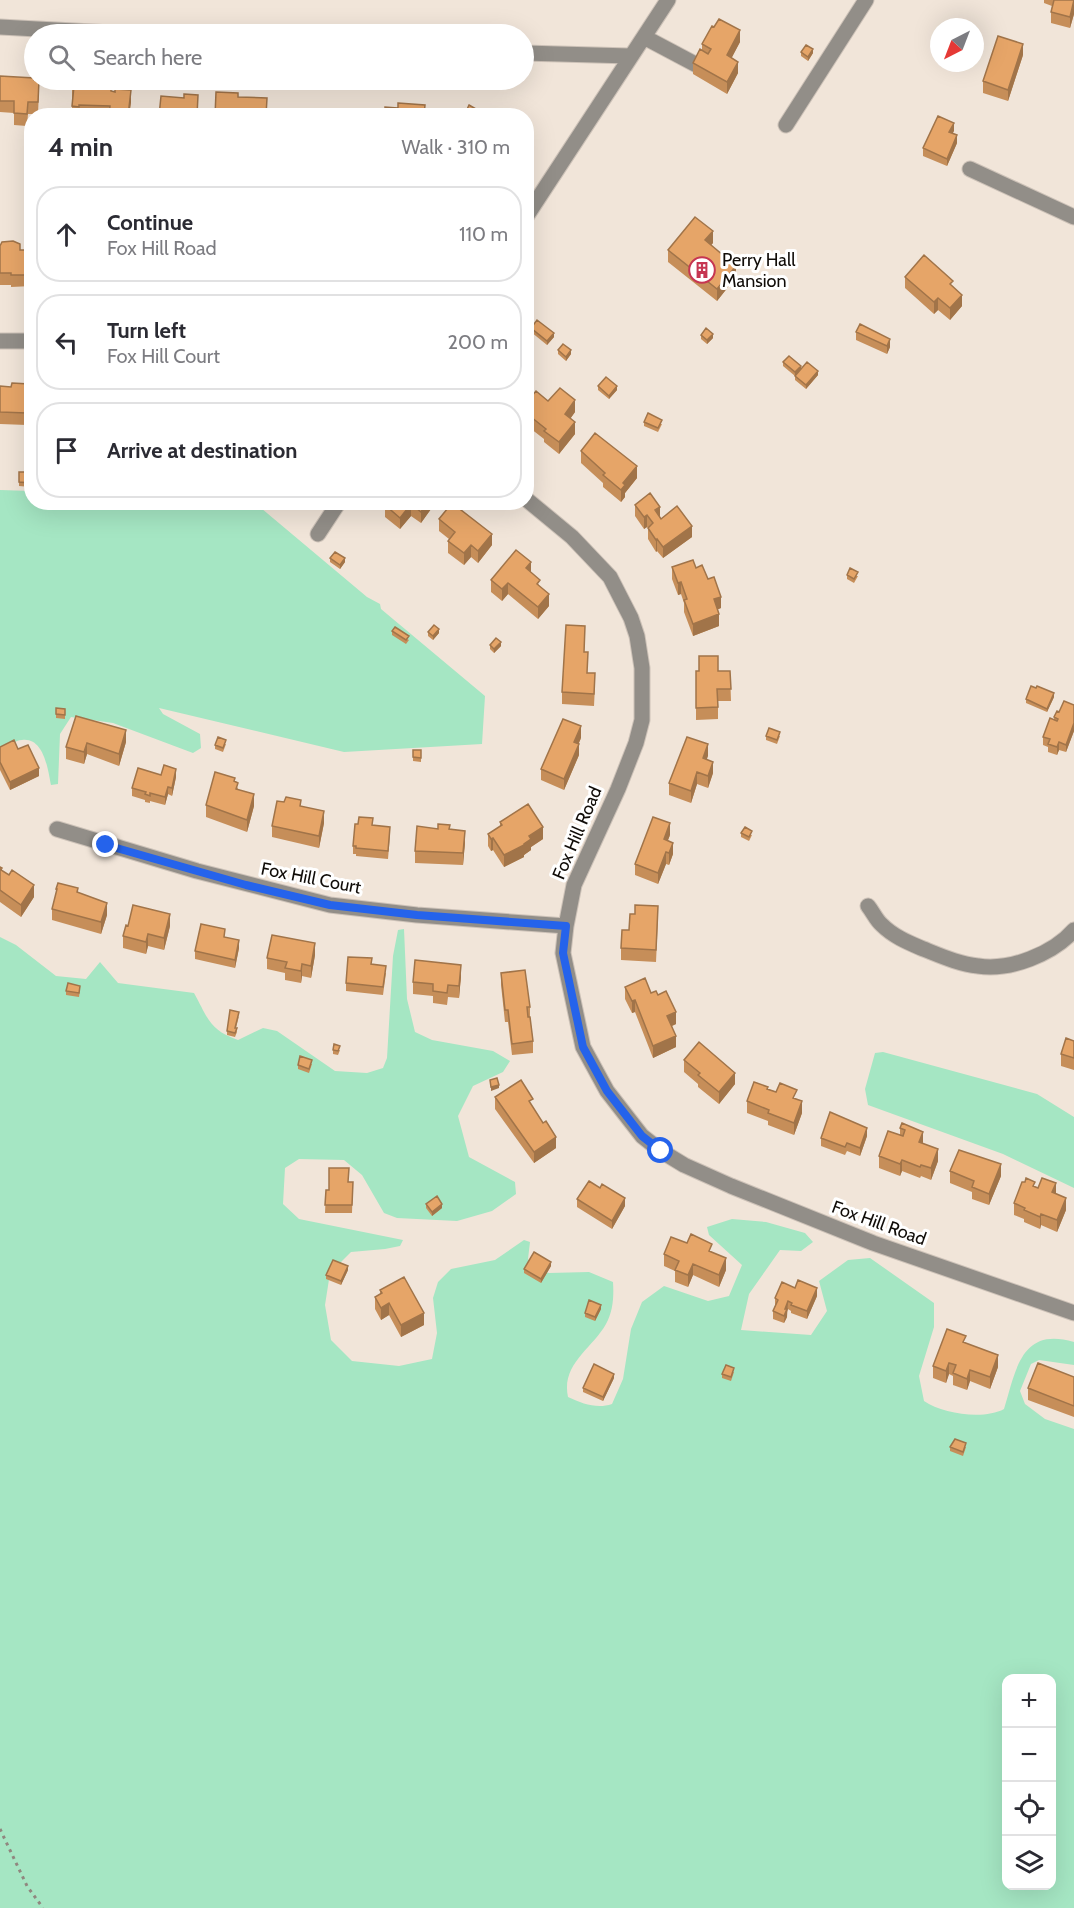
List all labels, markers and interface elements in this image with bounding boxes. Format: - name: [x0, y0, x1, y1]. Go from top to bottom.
- north arrow: [930, 18, 984, 72]
- search box: [24, 24, 534, 90]
- icon: search: [45, 41, 78, 74]
- text: Search here: [93, 44, 202, 71]
- text: 4 min: [48, 131, 113, 163]
- text: Walk · 310 m: [402, 135, 510, 159]
- text: Continue: [107, 209, 193, 236]
- icon: ahead: [50, 218, 83, 251]
- text: 110 m: [459, 222, 508, 246]
- text: Fox Hill Road: [107, 236, 217, 260]
- place label: Perry Hall Mansion: [722, 249, 796, 292]
- building icon: Perry Hall Mansion: [687, 255, 717, 285]
- text: Turn left: [107, 317, 186, 344]
- icon: left: [50, 326, 83, 359]
- text: 200 m: [448, 330, 508, 354]
- text: Fox Hill Court: [107, 344, 220, 368]
- icon: arrive: [50, 434, 83, 467]
- text: Arrive at destination: [107, 437, 297, 464]
- street label: Fox Hill Road: [548, 783, 606, 883]
- route end: [92, 831, 118, 857]
- street label: Fox Hill Court: [259, 858, 363, 898]
- route start: [647, 1137, 673, 1163]
- street label: Fox Hill Road: [829, 1196, 929, 1250]
- map controls: [1002, 1674, 1056, 1890]
- button: +: [1002, 1674, 1056, 1728]
- button: −: [1002, 1728, 1056, 1782]
- button: locate: [1002, 1782, 1056, 1836]
- button: layers: [1002, 1836, 1056, 1890]

